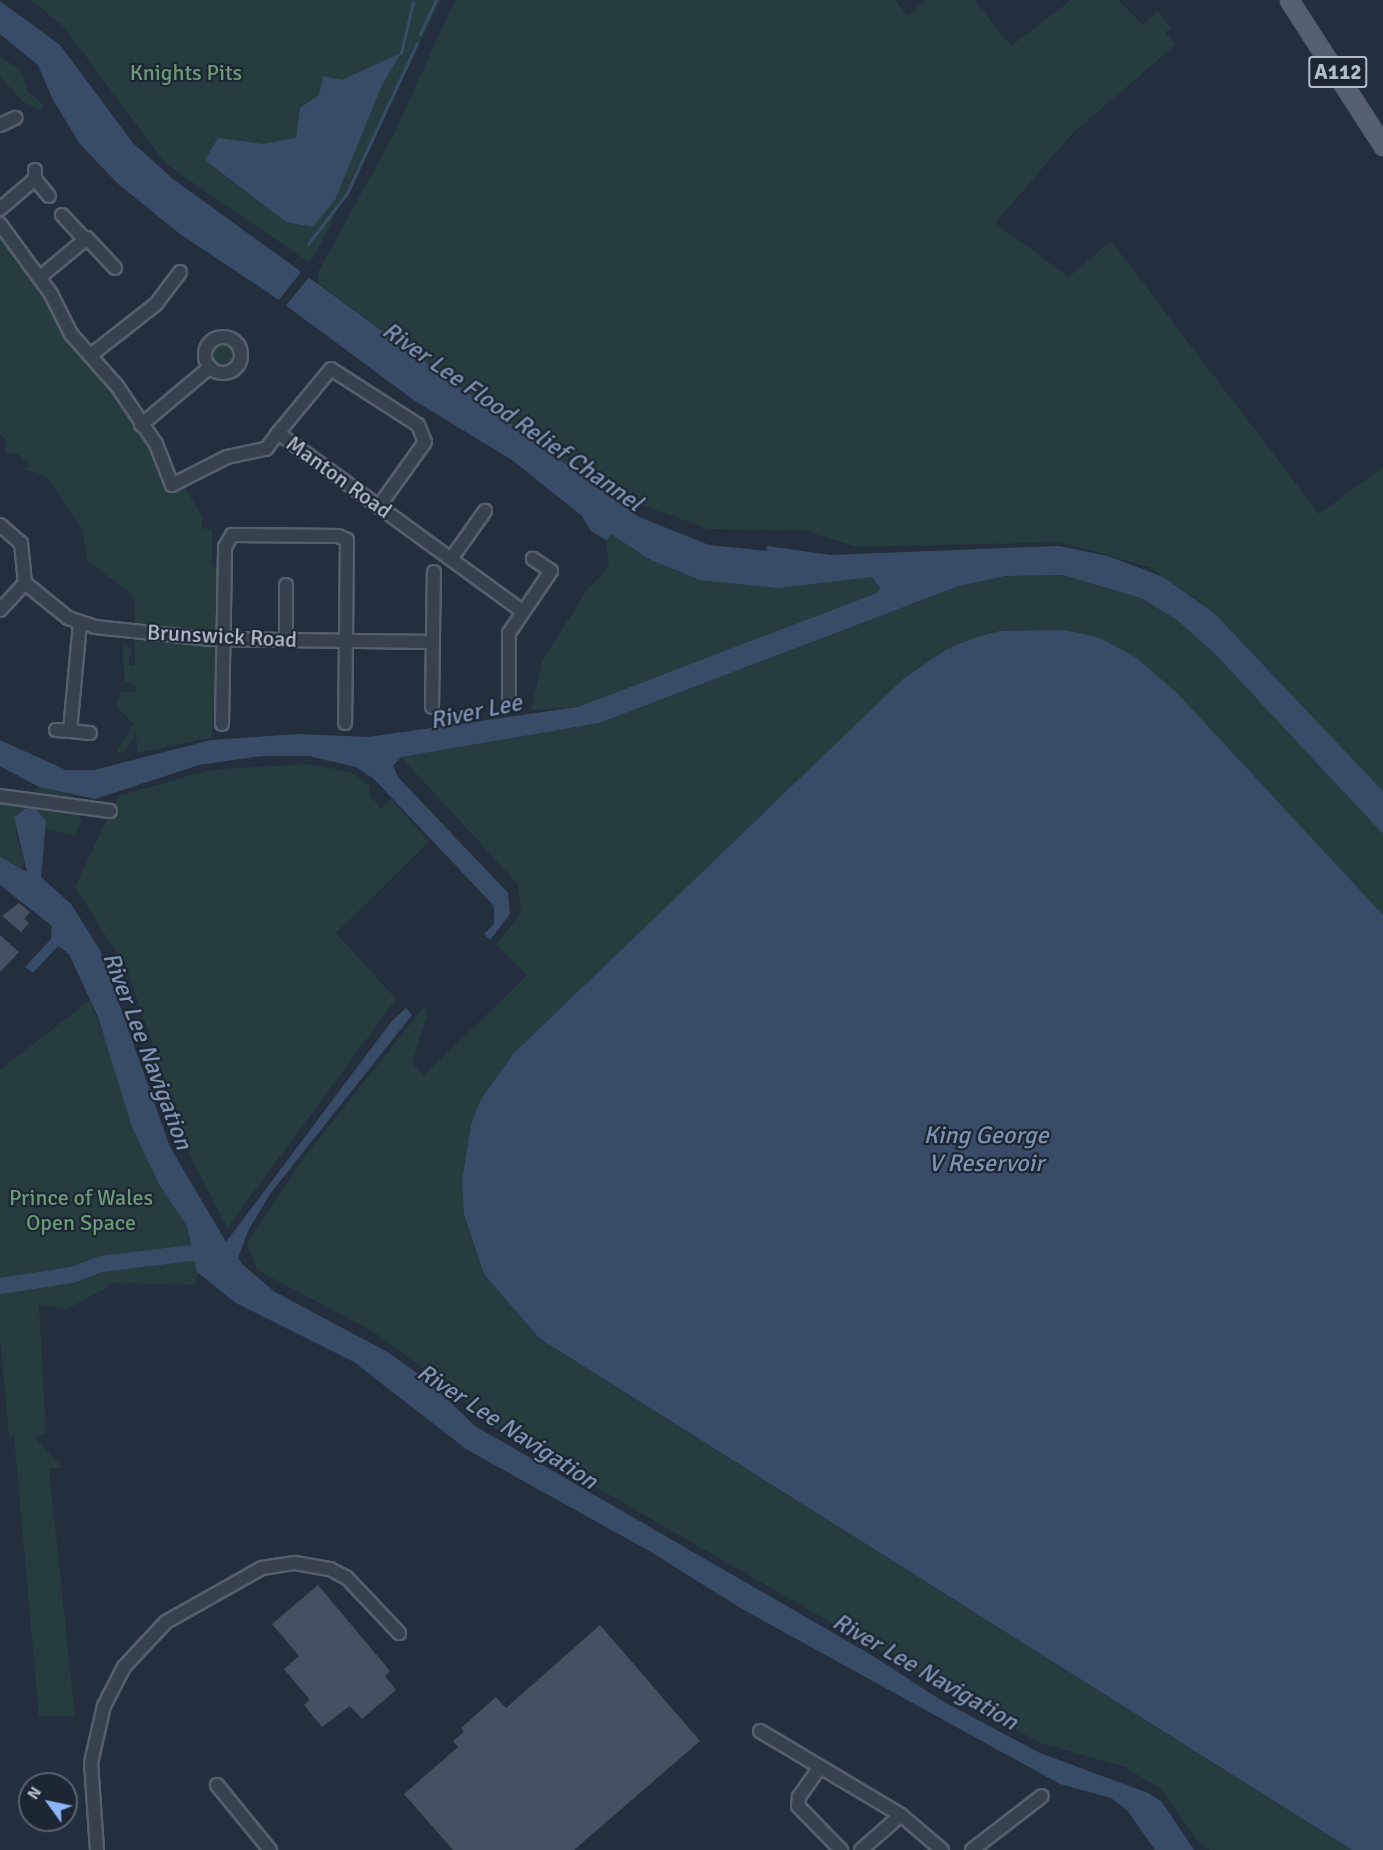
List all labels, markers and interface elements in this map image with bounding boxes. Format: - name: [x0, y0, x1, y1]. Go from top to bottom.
- road number: A112: [1308, 54, 1368, 90]
- park label: Knights Pits: [130, 60, 242, 86]
- water label: River Lee Flood Relief Channel: [376, 316, 648, 518]
- street label: Manton Road: [281, 430, 397, 524]
- street label: Brunswick Road: [146, 619, 298, 653]
- water label: River Lee: [427, 688, 525, 736]
- water label: River Lee Navigation: [96, 948, 198, 1154]
- water label: King George V Reservoir: [923, 1122, 1049, 1178]
- park label: Prince of Wales Open Space: [9, 1184, 153, 1236]
- water label: River Lee Navigation: [411, 1358, 603, 1496]
- water label: River Lee Navigation: [827, 1607, 1023, 1737]
- north arrow: [18, 1772, 78, 1832]
- text: N: [23, 1783, 46, 1803]

